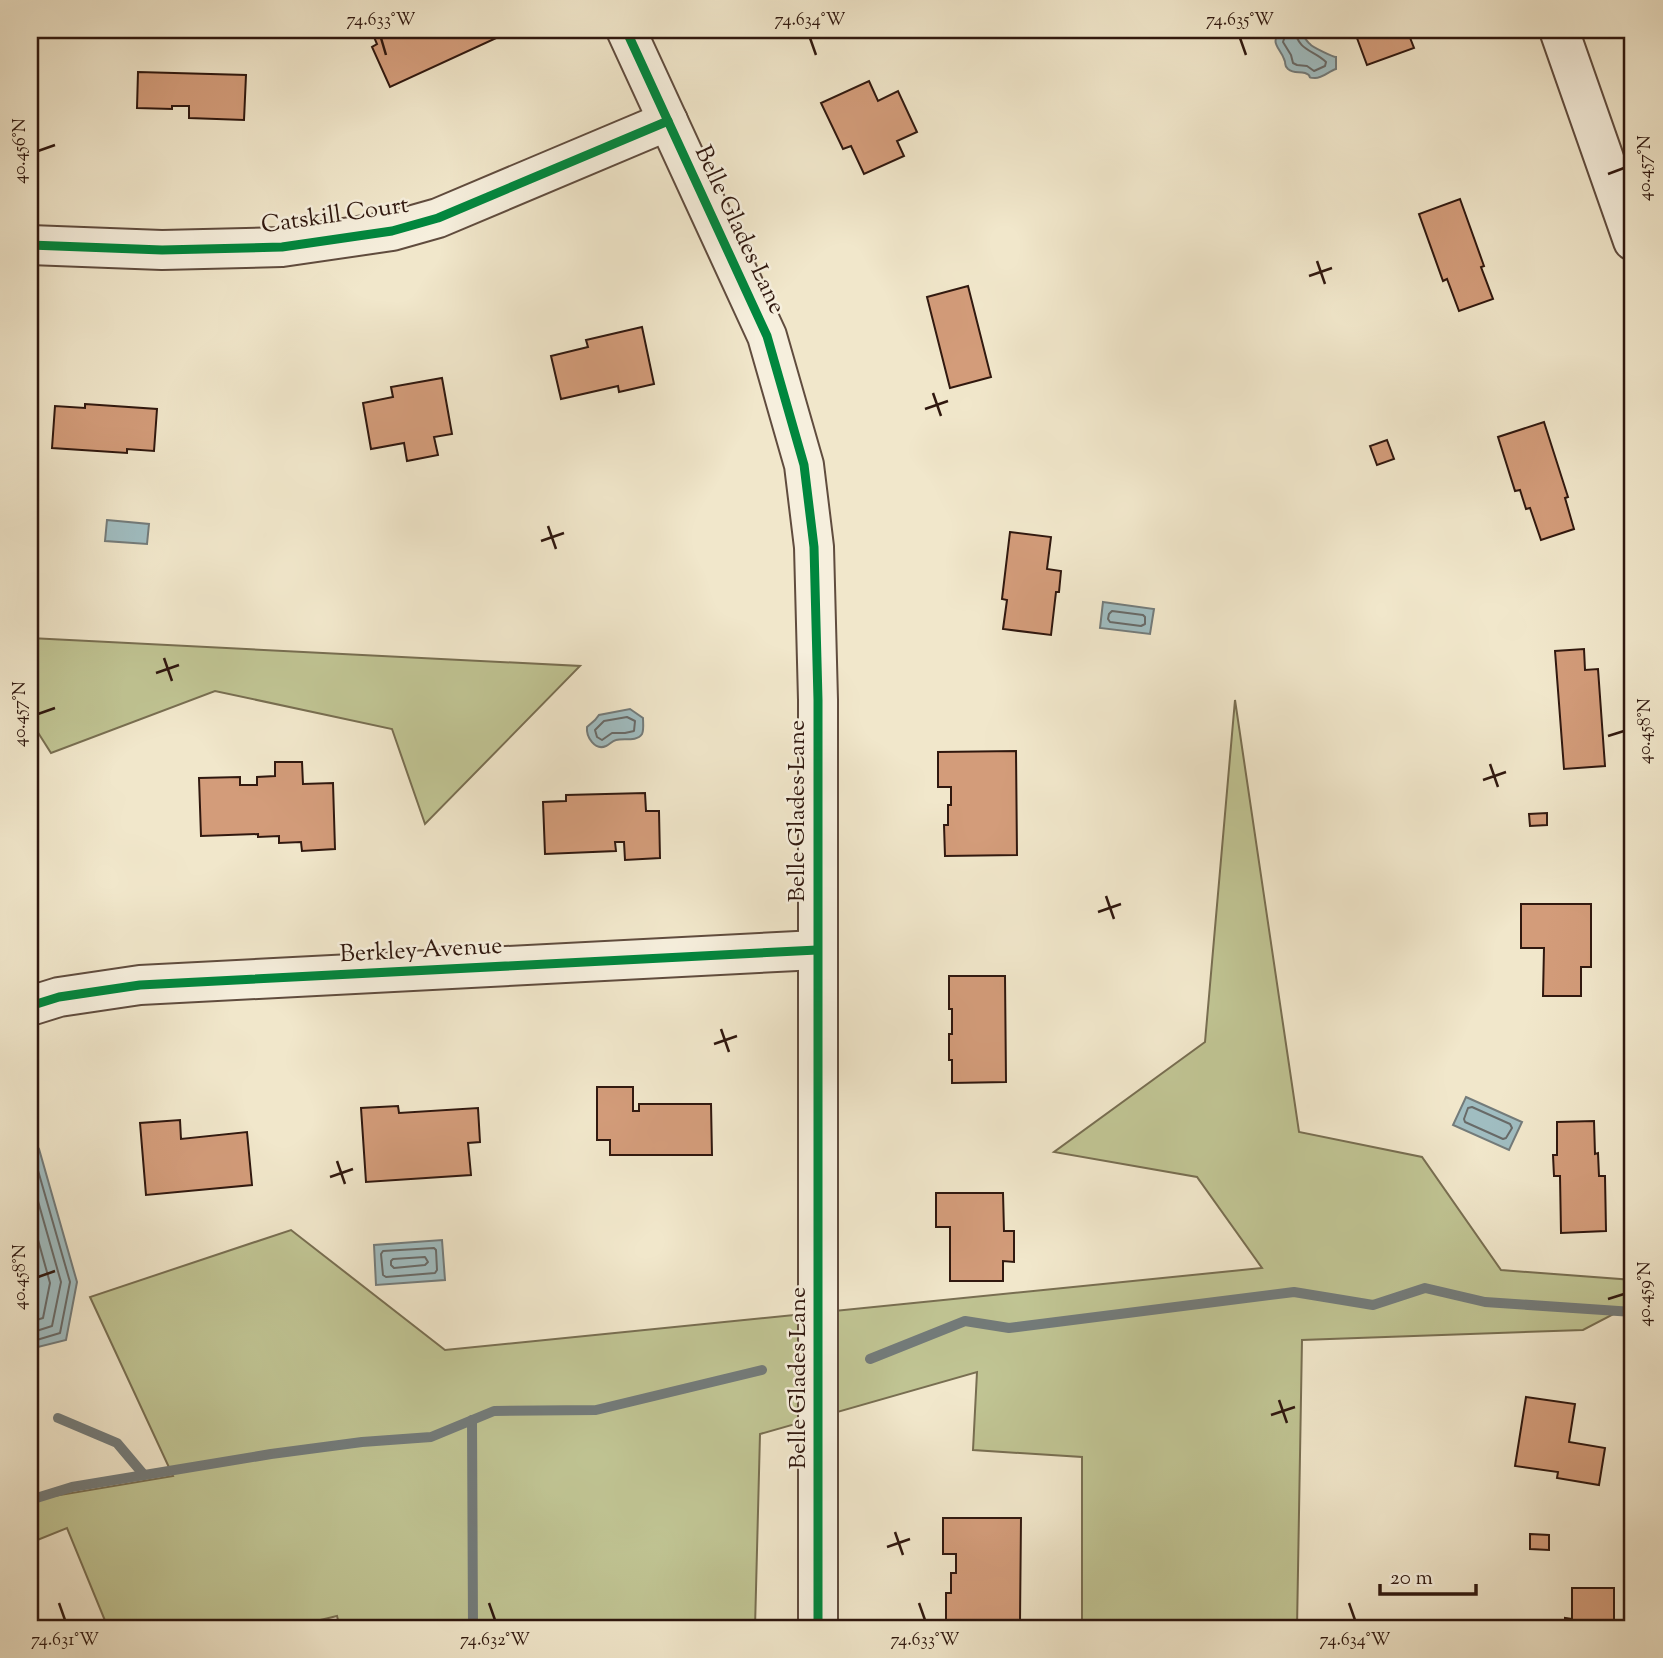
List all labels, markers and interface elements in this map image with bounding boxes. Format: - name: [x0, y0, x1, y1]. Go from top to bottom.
- text: 74.633°W: [346, 8, 416, 34]
- text: 74.634°W: [775, 8, 845, 34]
- text: 74.635°W: [1206, 8, 1274, 34]
- text: 40.456°N: [8, 118, 34, 184]
- text: 40.457°N: [1633, 135, 1659, 201]
- street label: Belle Glades Lane: [685, 140, 793, 320]
- street label: Catskill Court: [259, 189, 411, 243]
- text: 40.457°N: [8, 681, 34, 747]
- text: 40.458°N: [1633, 698, 1659, 764]
- street label: Belle Glades Lane: [781, 720, 815, 902]
- street label: Berkley Avenue: [339, 930, 503, 972]
- text: 40.458°N: [8, 1244, 34, 1310]
- text: 40.459°N: [1633, 1261, 1659, 1327]
- street label: Belle Glades Lane: [782, 1287, 816, 1469]
- scale bar: [1380, 1553, 1476, 1597]
- text: 20 m: [1390, 1564, 1433, 1594]
- text: 74.631°W: [31, 1628, 99, 1654]
- text: 74.632°W: [460, 1628, 530, 1654]
- text: 74.633°W: [890, 1628, 960, 1654]
- text: 74.634°W: [1320, 1628, 1390, 1654]

